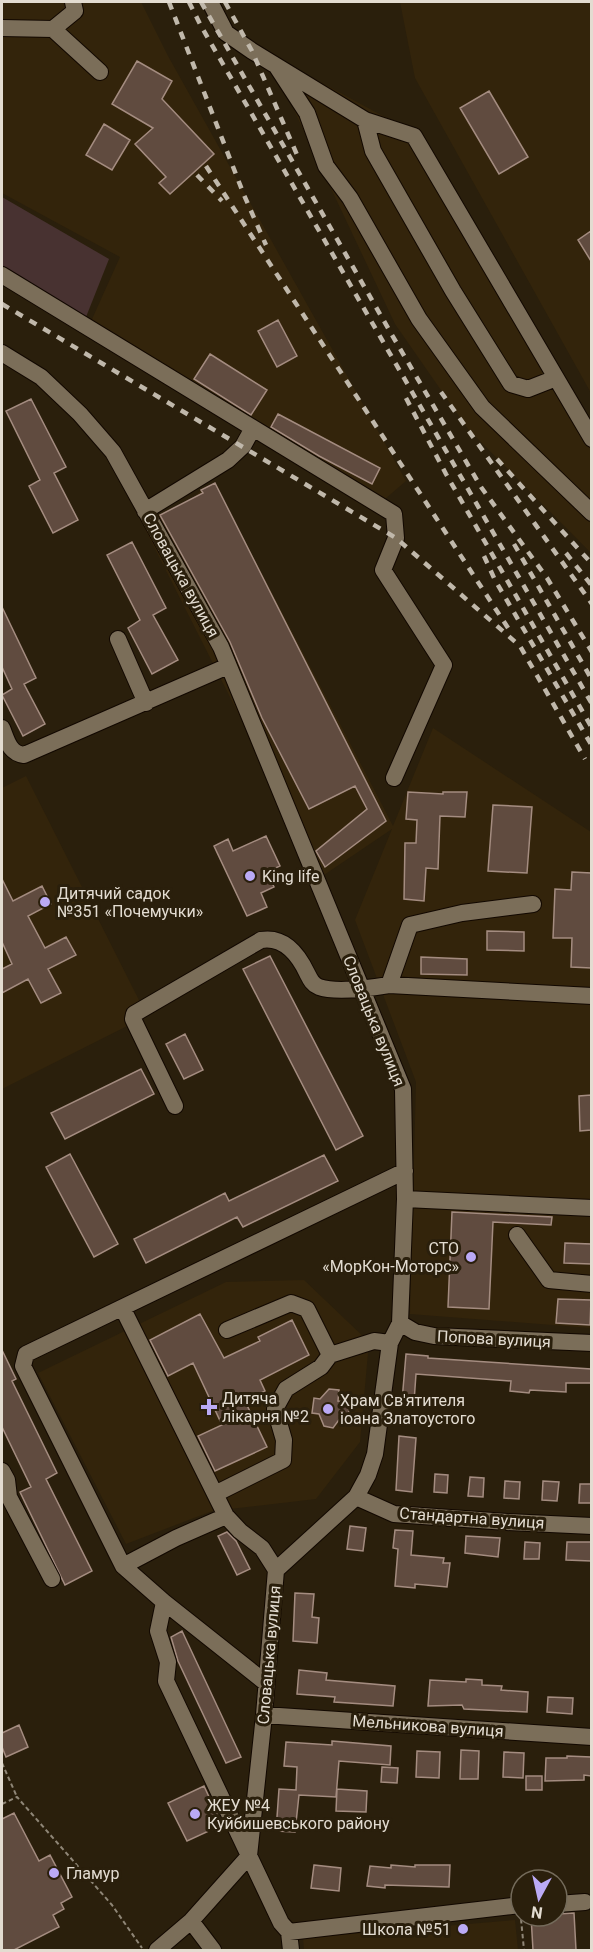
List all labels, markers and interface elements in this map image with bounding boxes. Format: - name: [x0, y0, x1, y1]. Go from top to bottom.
- street label: Словацька вулиця: [139, 509, 223, 641]
- place label: King life: [262, 867, 319, 886]
- marker: King life: [243, 869, 257, 883]
- place label: Дитячий садок №351 «Почемучки»: [57, 884, 203, 921]
- marker: Дитячий садок №351 «Почемучки»: [38, 895, 52, 909]
- street label: Словацька вулиця: [339, 953, 409, 1089]
- place label: СТО «МорКон-Моторс»: [322, 1239, 459, 1276]
- marker: СТО «МорКон-Моторс»: [464, 1250, 478, 1264]
- street label: Попова вулиця: [437, 1327, 551, 1351]
- place label: Дитяча лікарня №2: [222, 1389, 309, 1426]
- place label: Храм Св'ятителя іоана Златоустого: [340, 1391, 475, 1428]
- marker: Дитяча лікарня №2: [200, 1398, 218, 1416]
- marker: Храм Св'ятителя іоана Златоустого: [321, 1402, 335, 1416]
- street label: Стандартна вулиця: [399, 1503, 545, 1533]
- street label: Словацька вулиця: [253, 1585, 285, 1725]
- street label: Мельникова вулиця: [352, 1711, 504, 1741]
- place label: ЖЕУ №4 Куйбишевського району: [207, 1796, 390, 1833]
- marker: ЖЕУ №4 Куйбишевського району: [188, 1807, 202, 1821]
- place label: Гламур: [66, 1864, 119, 1883]
- marker: Гламур: [47, 1866, 61, 1880]
- north arrow: [509, 1868, 569, 1928]
- text: N: [530, 1902, 544, 1923]
- place label: Школа №51: [362, 1920, 451, 1939]
- marker: Школа №51: [456, 1922, 470, 1936]

